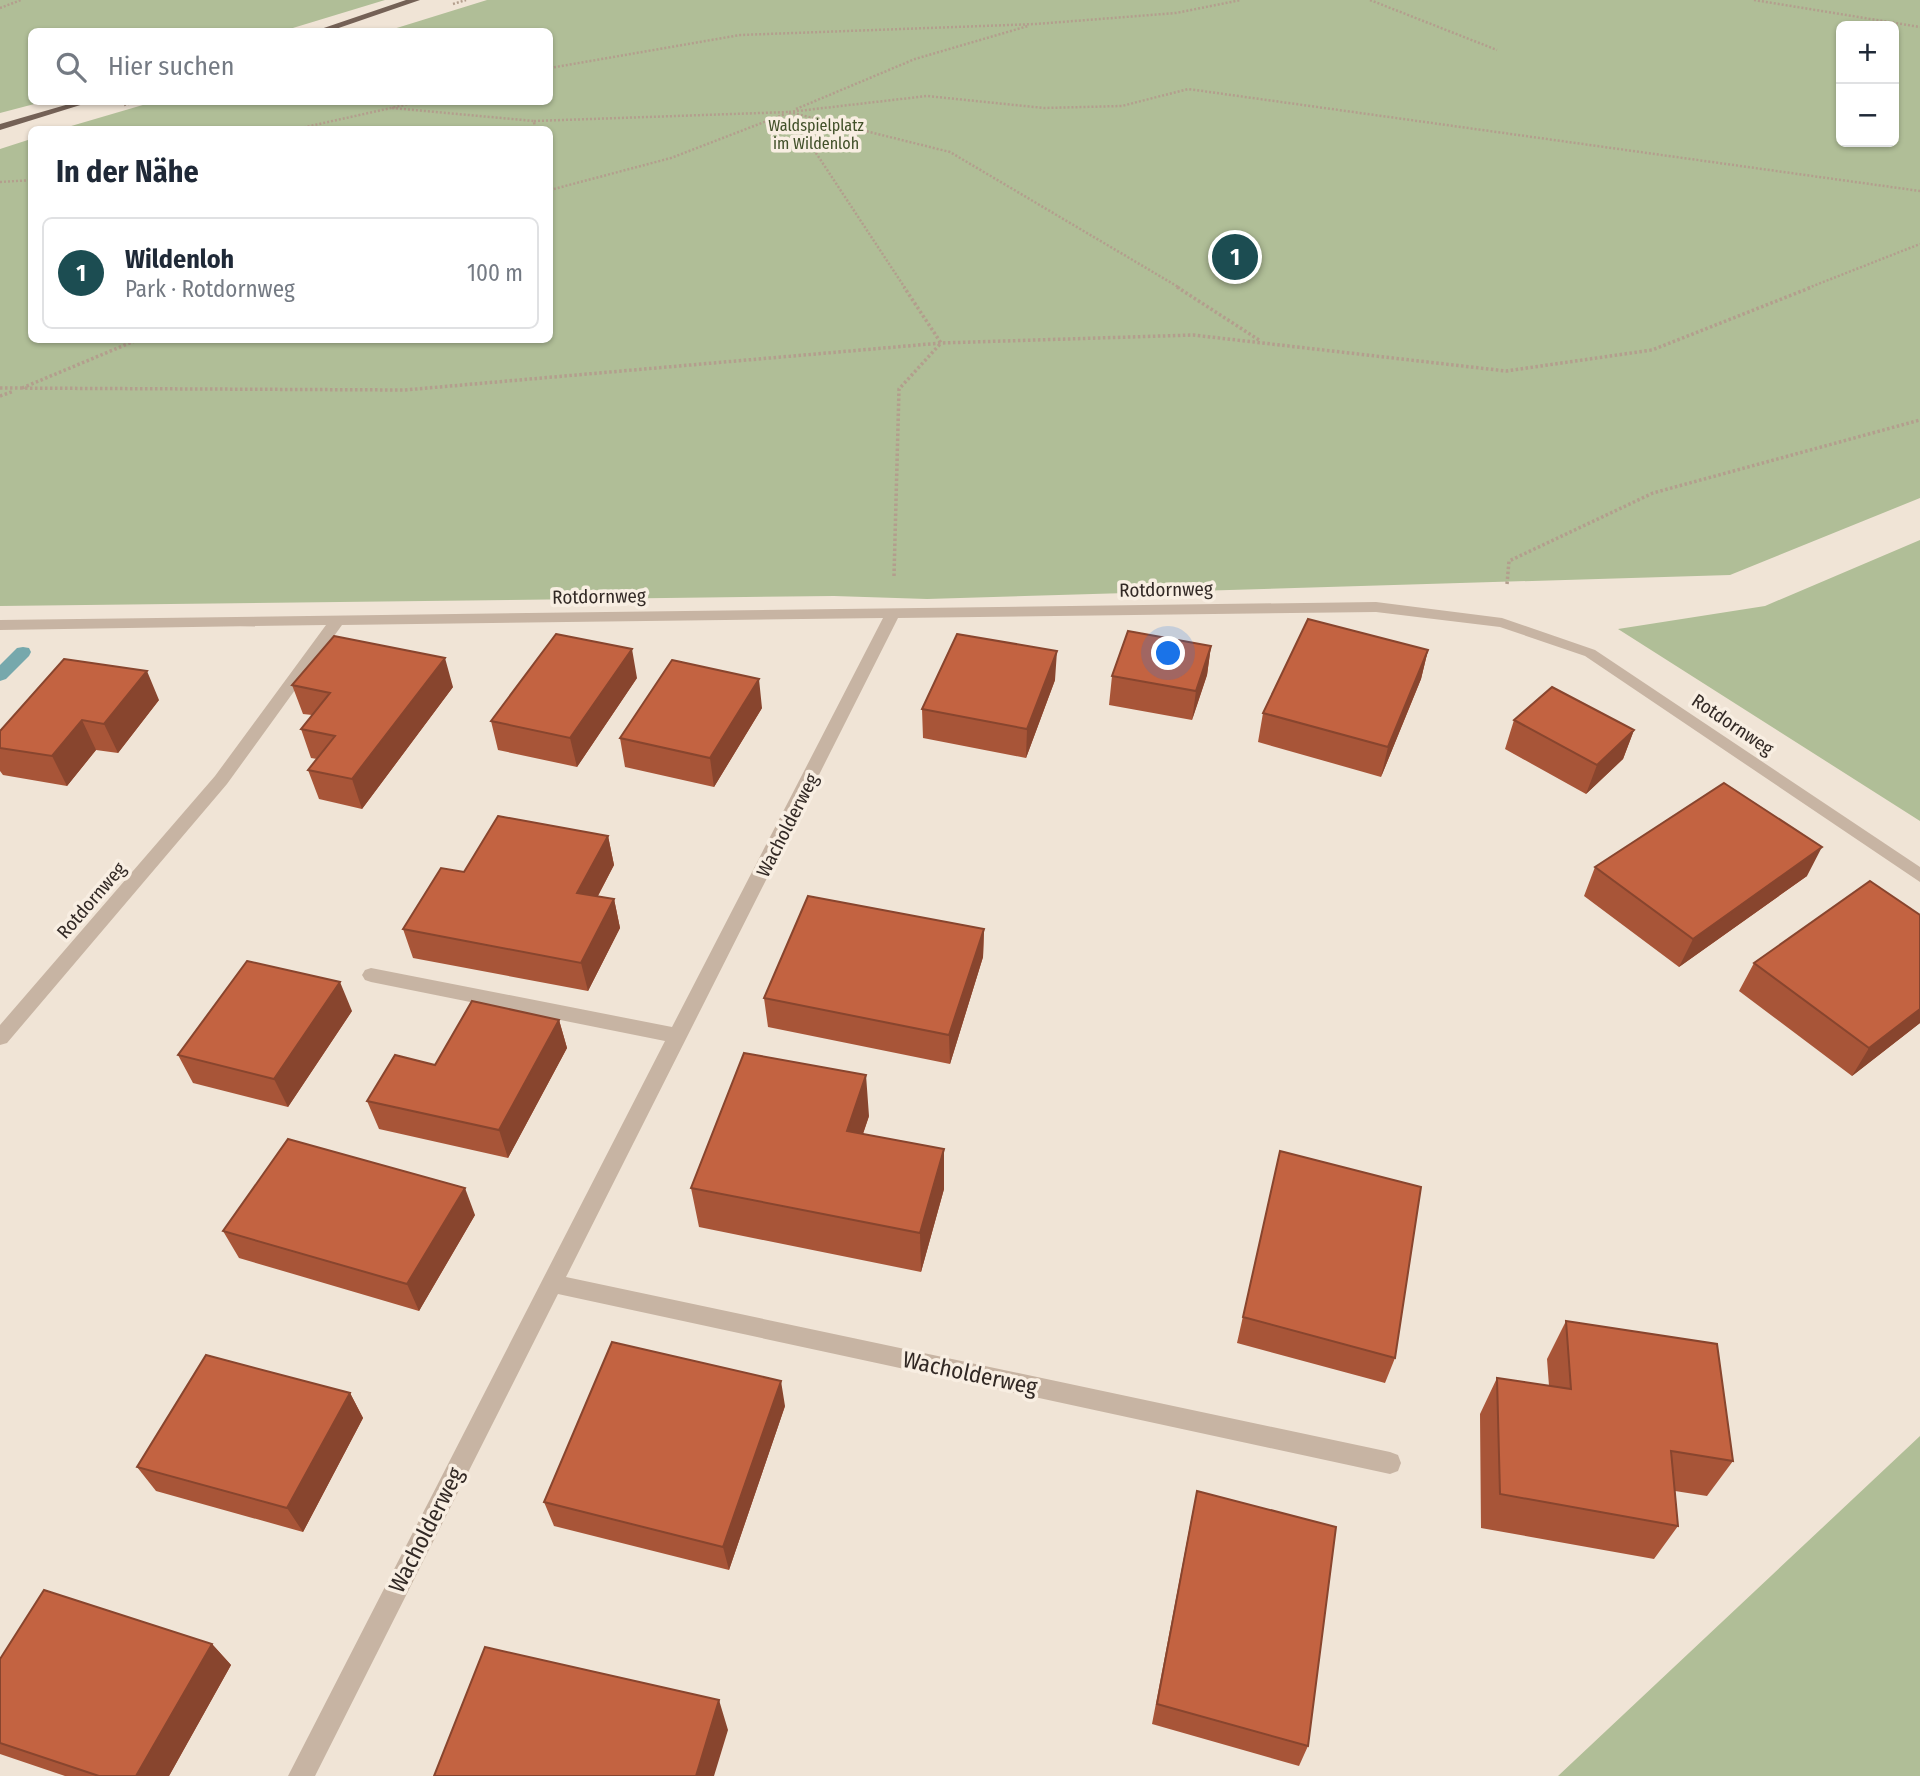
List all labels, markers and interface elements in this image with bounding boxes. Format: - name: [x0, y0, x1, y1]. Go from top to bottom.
- map controls: [1836, 21, 1899, 147]
- button: +: [1836, 21, 1899, 84]
- search box: [28, 28, 553, 105]
- icon: search: [52, 48, 90, 86]
- text: Hier suchen: [108, 51, 234, 82]
- button: −: [1836, 84, 1899, 147]
- park label: Waldspielplatz im Wildenloh: [768, 116, 864, 153]
- text: In der Nähe: [56, 154, 199, 190]
- pin: 1: [1212, 231, 1258, 283]
- text: Wildenloh: [125, 244, 234, 275]
- text: 1: [76, 259, 86, 287]
- text: 100 m: [467, 259, 523, 287]
- text: Park · Rotdornweg: [125, 275, 295, 303]
- street label: Rotdornweg: [1119, 577, 1213, 602]
- street label: Rotdornweg: [552, 584, 646, 609]
- your location: [1151, 636, 1185, 670]
- street label: Rotdornweg: [1687, 689, 1778, 760]
- street label: Wacholderweg: [752, 770, 823, 881]
- street label: Rotdornweg: [52, 857, 131, 943]
- street label: Wacholderweg: [900, 1345, 1040, 1401]
- street label: Wacholderweg: [382, 1463, 470, 1597]

